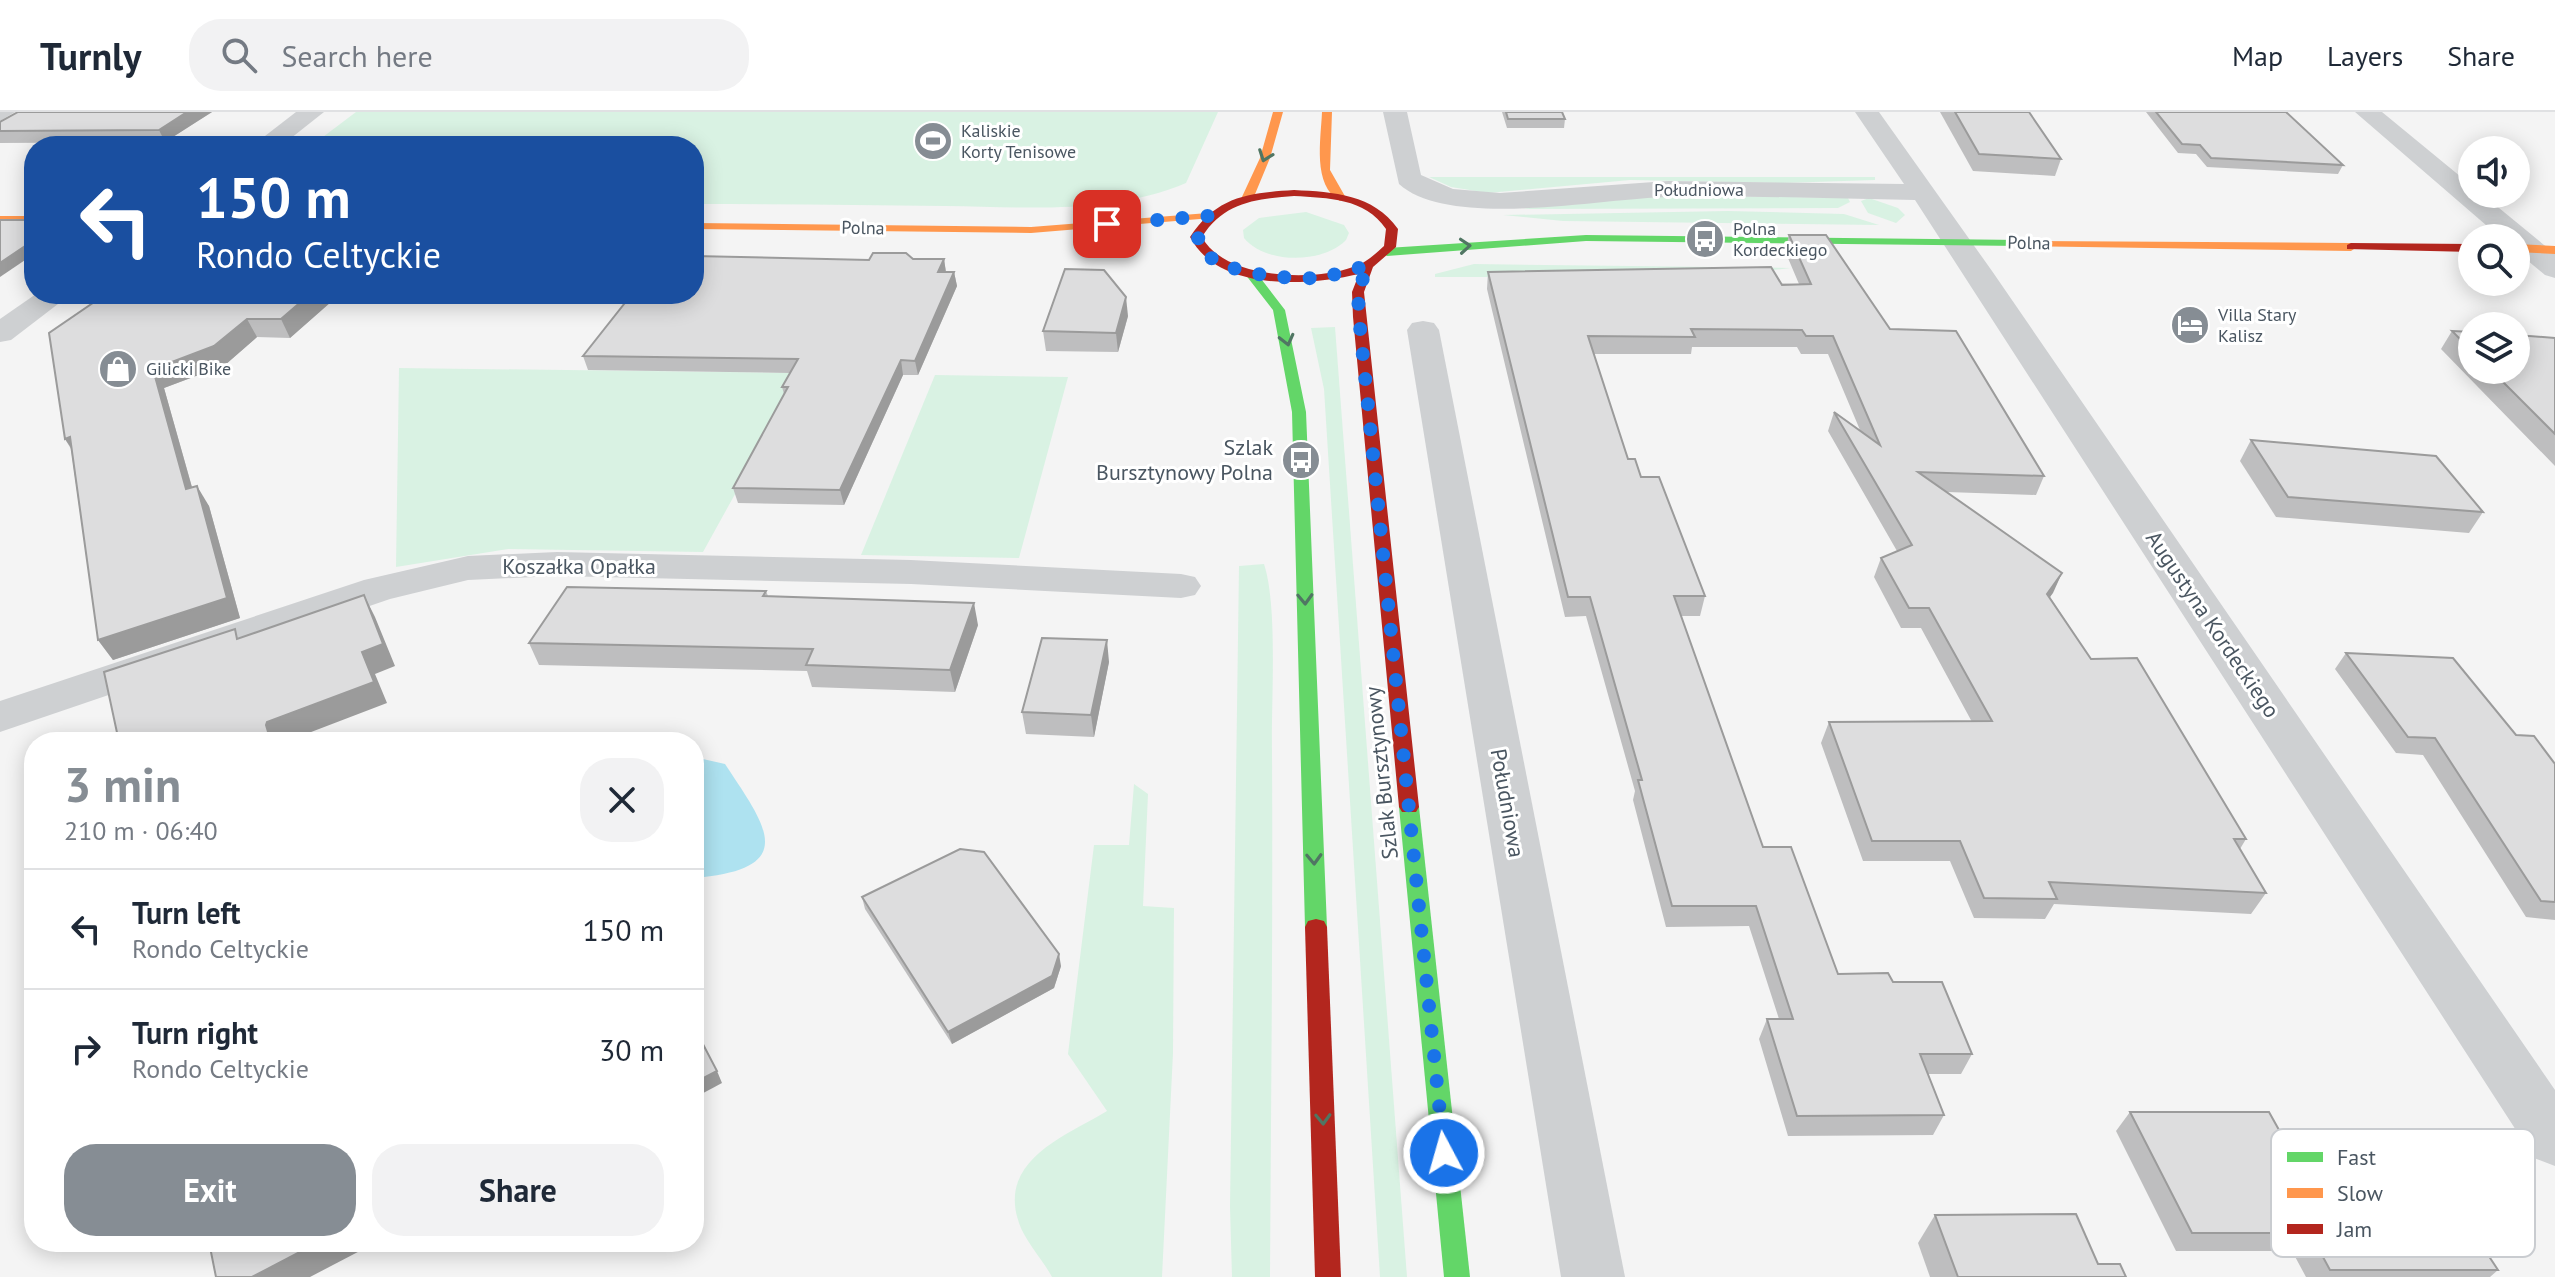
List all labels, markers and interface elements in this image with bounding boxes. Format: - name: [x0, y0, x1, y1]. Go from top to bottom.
- search box: [189, 19, 749, 91]
- text: Turnly: [40, 31, 141, 80]
- icon: search: [217, 33, 261, 77]
- text: Search here: [281, 36, 433, 75]
- text: Map: [2232, 37, 2283, 74]
- text: Layers: [2327, 37, 2403, 74]
- text: Share: [2447, 37, 2515, 74]
- place label: Kaliskie Korty Tenisowe: [961, 119, 1076, 163]
- sports icon: Kaliskie Korty Tenisowe: [912, 120, 954, 162]
- map controls: [2458, 136, 2530, 384]
- button: sound: [2458, 136, 2530, 208]
- one-way arrow: [1259, 149, 1275, 163]
- text: 150 m: [196, 161, 351, 233]
- icon: left: [64, 168, 168, 272]
- street label: Południowa: [1654, 178, 1744, 201]
- pin: [1073, 190, 1141, 258]
- icon: arrive: [1085, 202, 1129, 246]
- street label: Polna: [841, 216, 885, 239]
- place label: Polna Kordeckiego: [1733, 217, 1827, 261]
- bus stop icon: Polna Kordeckiego: [1684, 218, 1726, 260]
- button: search: [2458, 224, 2530, 296]
- text: Rondo Celtyckie: [196, 231, 441, 278]
- street label: Polna: [2007, 231, 2051, 254]
- one-way arrow: [1459, 238, 1472, 255]
- place label: Villa Stary Kalisz: [2217, 303, 2297, 347]
- hotel icon: Villa Stary Kalisz: [2169, 304, 2211, 346]
- button: layers: [2458, 312, 2530, 384]
- one-way arrow: [1277, 333, 1294, 347]
- shop icon: Gilicki Bike: [97, 348, 139, 390]
- place label: Gilicki Bike: [146, 357, 231, 380]
- place label: Szlak Bursztynowy Polna: [1096, 433, 1273, 486]
- bus stop icon: Szlak Bursztynowy Polna: [1280, 439, 1322, 481]
- street label: Augustyna Kordeckiego: [2140, 525, 2286, 723]
- street label: Koszałka Opałka: [502, 552, 656, 580]
- one-way arrow: [1297, 593, 1314, 606]
- street label: Szlak Bursztynowy: [1358, 684, 1404, 861]
- street label: Południowa: [1485, 746, 1531, 860]
- text: 3 min: [64, 753, 181, 815]
- button: close: [580, 758, 664, 842]
- text: 210 m · 06:40: [64, 814, 218, 847]
- one-way arrow: [1305, 853, 1322, 866]
- text: Turn left: [132, 893, 240, 932]
- icon: left: [64, 907, 108, 951]
- text: 150 m: [583, 910, 664, 949]
- text: Rondo Celtyckie: [132, 932, 309, 965]
- text: Turn right: [132, 1013, 258, 1052]
- icon: right: [64, 1027, 108, 1071]
- text: 30 m: [599, 1030, 664, 1069]
- text: Rondo Celtyckie: [132, 1052, 309, 1085]
- position arrow: [1402, 1111, 1486, 1195]
- one-way arrow: [1314, 1113, 1331, 1126]
- legend: [2271, 1129, 2535, 1257]
- text: Fast: [2337, 1143, 2377, 1171]
- button: Exit: [64, 1144, 356, 1236]
- button: Share: [372, 1144, 664, 1236]
- text: Slow: [2337, 1179, 2383, 1207]
- text: Jam: [2336, 1215, 2372, 1243]

